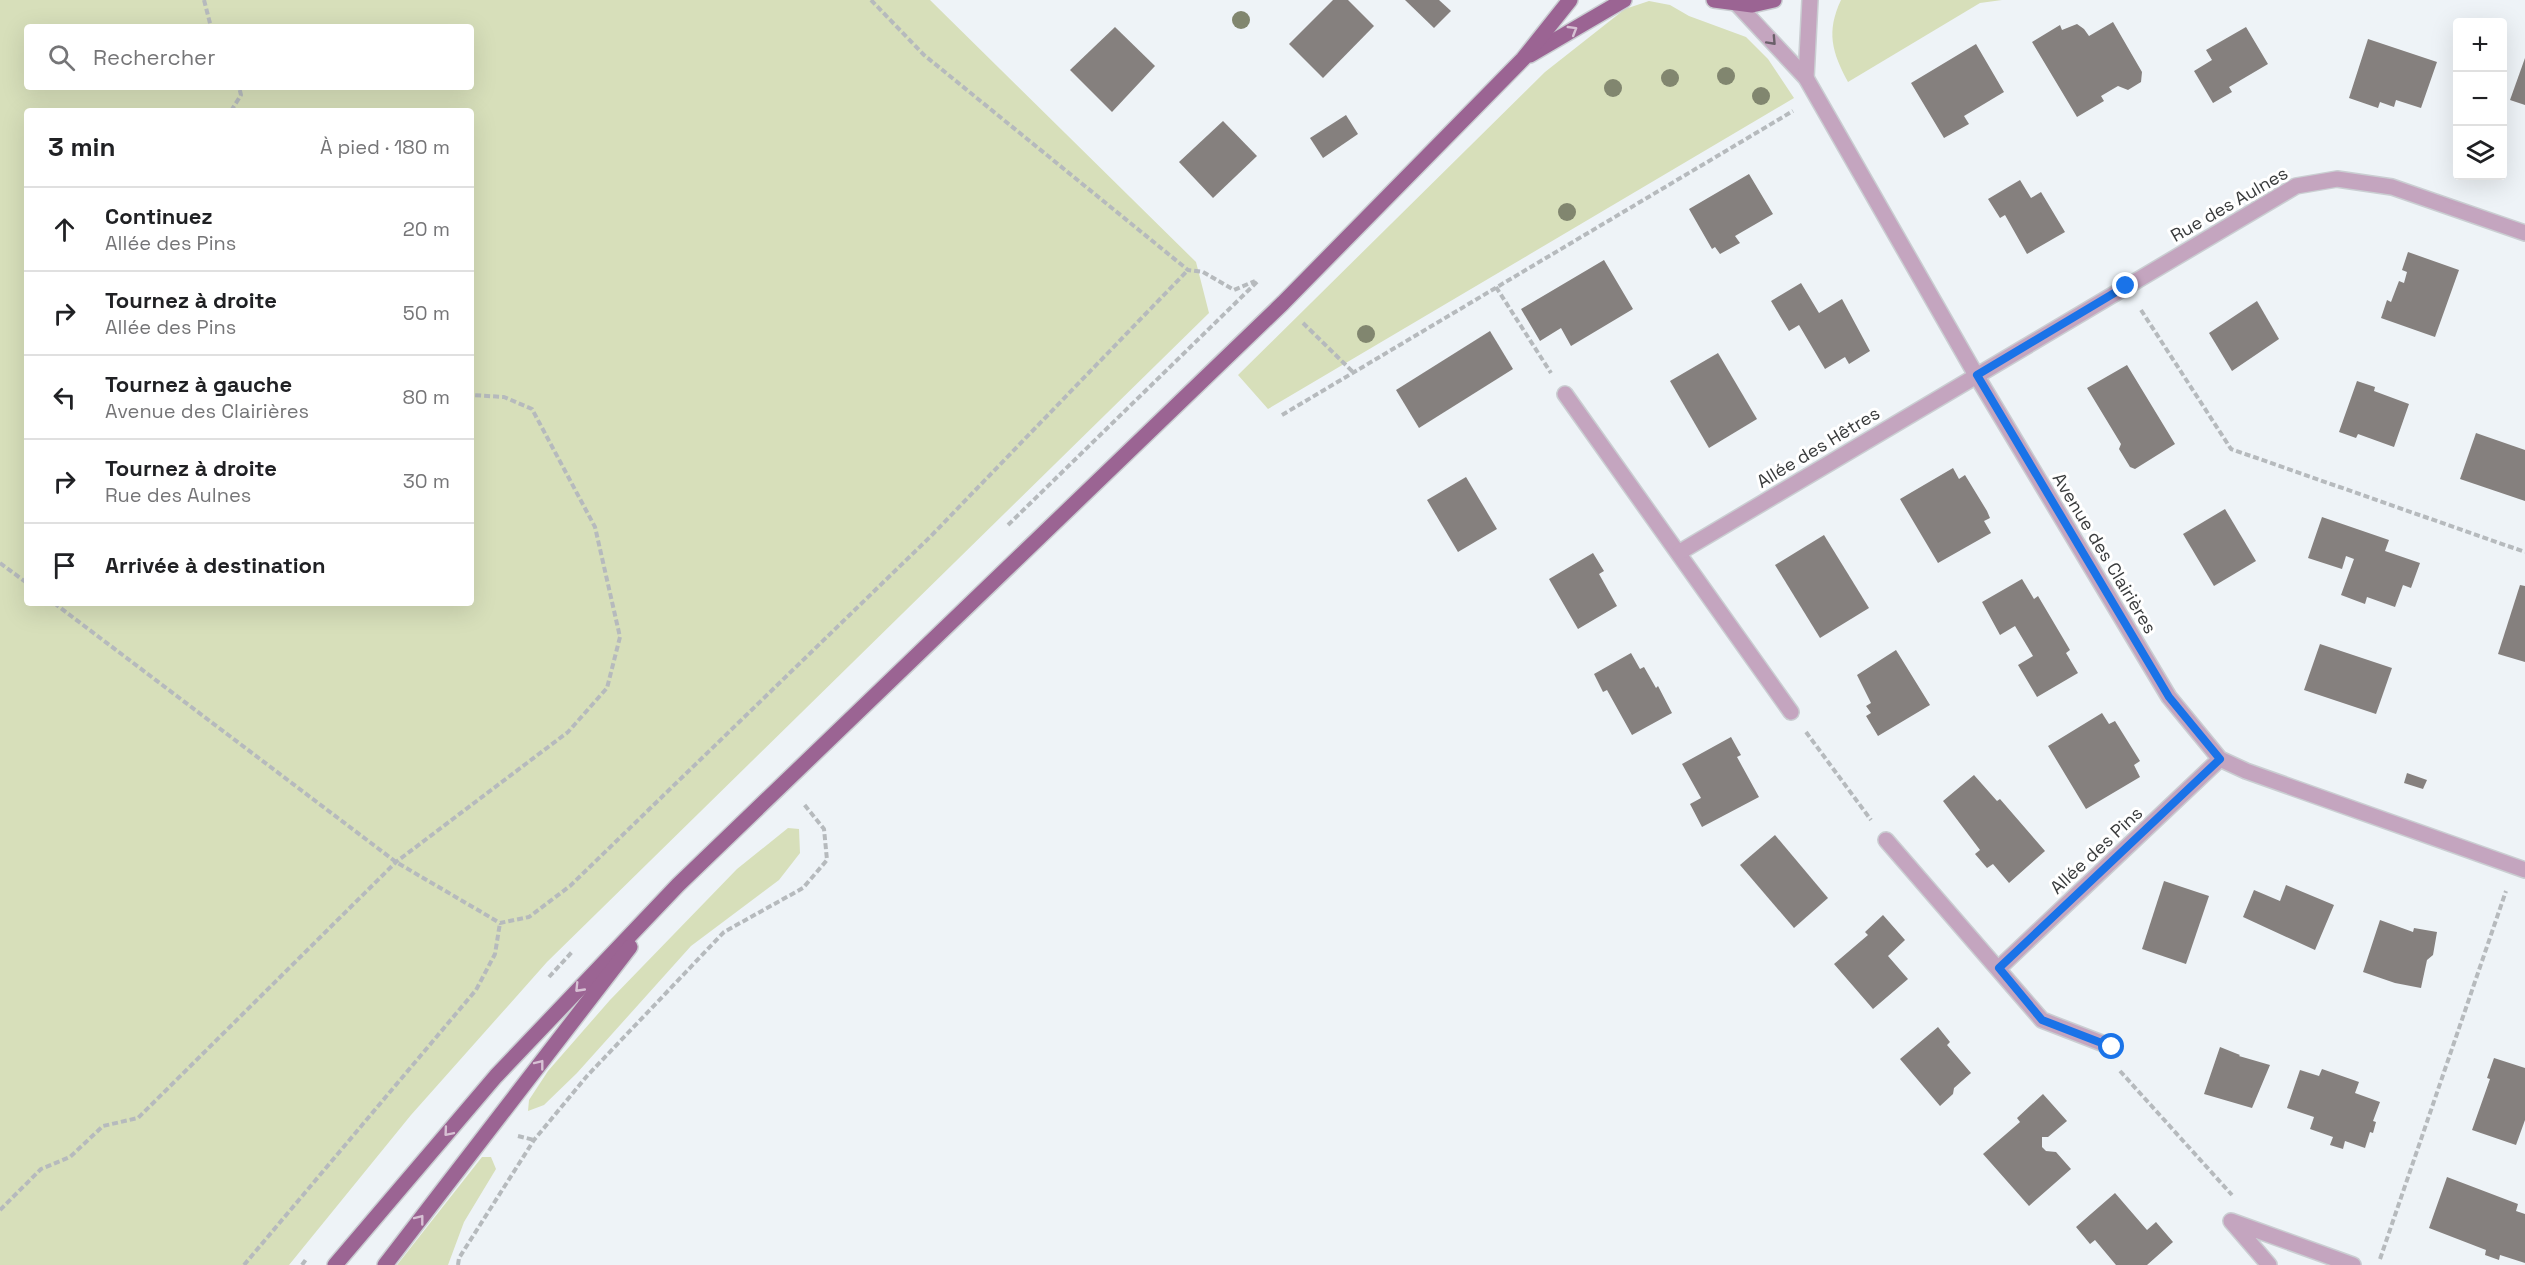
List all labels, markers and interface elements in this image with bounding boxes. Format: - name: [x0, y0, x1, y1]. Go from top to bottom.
- map controls: [2453, 18, 2507, 180]
- button: +: [2453, 18, 2507, 72]
- search box: [24, 24, 474, 90]
- one-way arrow: [1567, 25, 1577, 37]
- one-way arrow: [1764, 33, 1775, 44]
- icon: search: [45, 41, 78, 74]
- text: Rechercher: [93, 43, 215, 71]
- button: −: [2453, 72, 2507, 126]
- button: layers: [2453, 126, 2507, 180]
- text: 3 min: [48, 130, 116, 164]
- text: À pied · 180 m: [320, 134, 450, 160]
- street label: Rue des Aulnes: [2166, 161, 2292, 247]
- text: Continuez: [105, 202, 213, 230]
- icon: ahead: [48, 213, 81, 246]
- text: 20 m: [403, 216, 450, 242]
- text: Allée des Pins: [105, 230, 236, 256]
- route end: [2112, 272, 2138, 298]
- text: Tournez à droite: [105, 286, 277, 314]
- icon: right: [48, 297, 81, 330]
- text: 50 m: [403, 300, 450, 326]
- text: Allée des Pins: [105, 314, 236, 340]
- text: Tournez à gauche: [105, 370, 292, 398]
- icon: left: [48, 381, 81, 414]
- text: 80 m: [402, 384, 450, 410]
- text: Avenue des Clairières: [105, 398, 309, 424]
- street label: Allée des Hêtres: [1752, 401, 1884, 493]
- text: Tournez à droite: [105, 454, 277, 482]
- icon: right: [48, 465, 81, 498]
- text: 30 m: [403, 468, 450, 494]
- street label: Avenue des Clairières: [2048, 468, 2162, 638]
- text: Rue des Aulnes: [105, 482, 251, 508]
- icon: arrive: [48, 549, 81, 582]
- text: Arrivée à destination: [105, 551, 326, 579]
- street label: Allée des Pins: [2045, 801, 2147, 899]
- one-way arrow: [576, 981, 587, 992]
- route start: [2098, 1033, 2124, 1059]
- one-way arrow: [532, 1060, 543, 1071]
- one-way arrow: [444, 1125, 455, 1136]
- one-way arrow: [413, 1214, 424, 1225]

